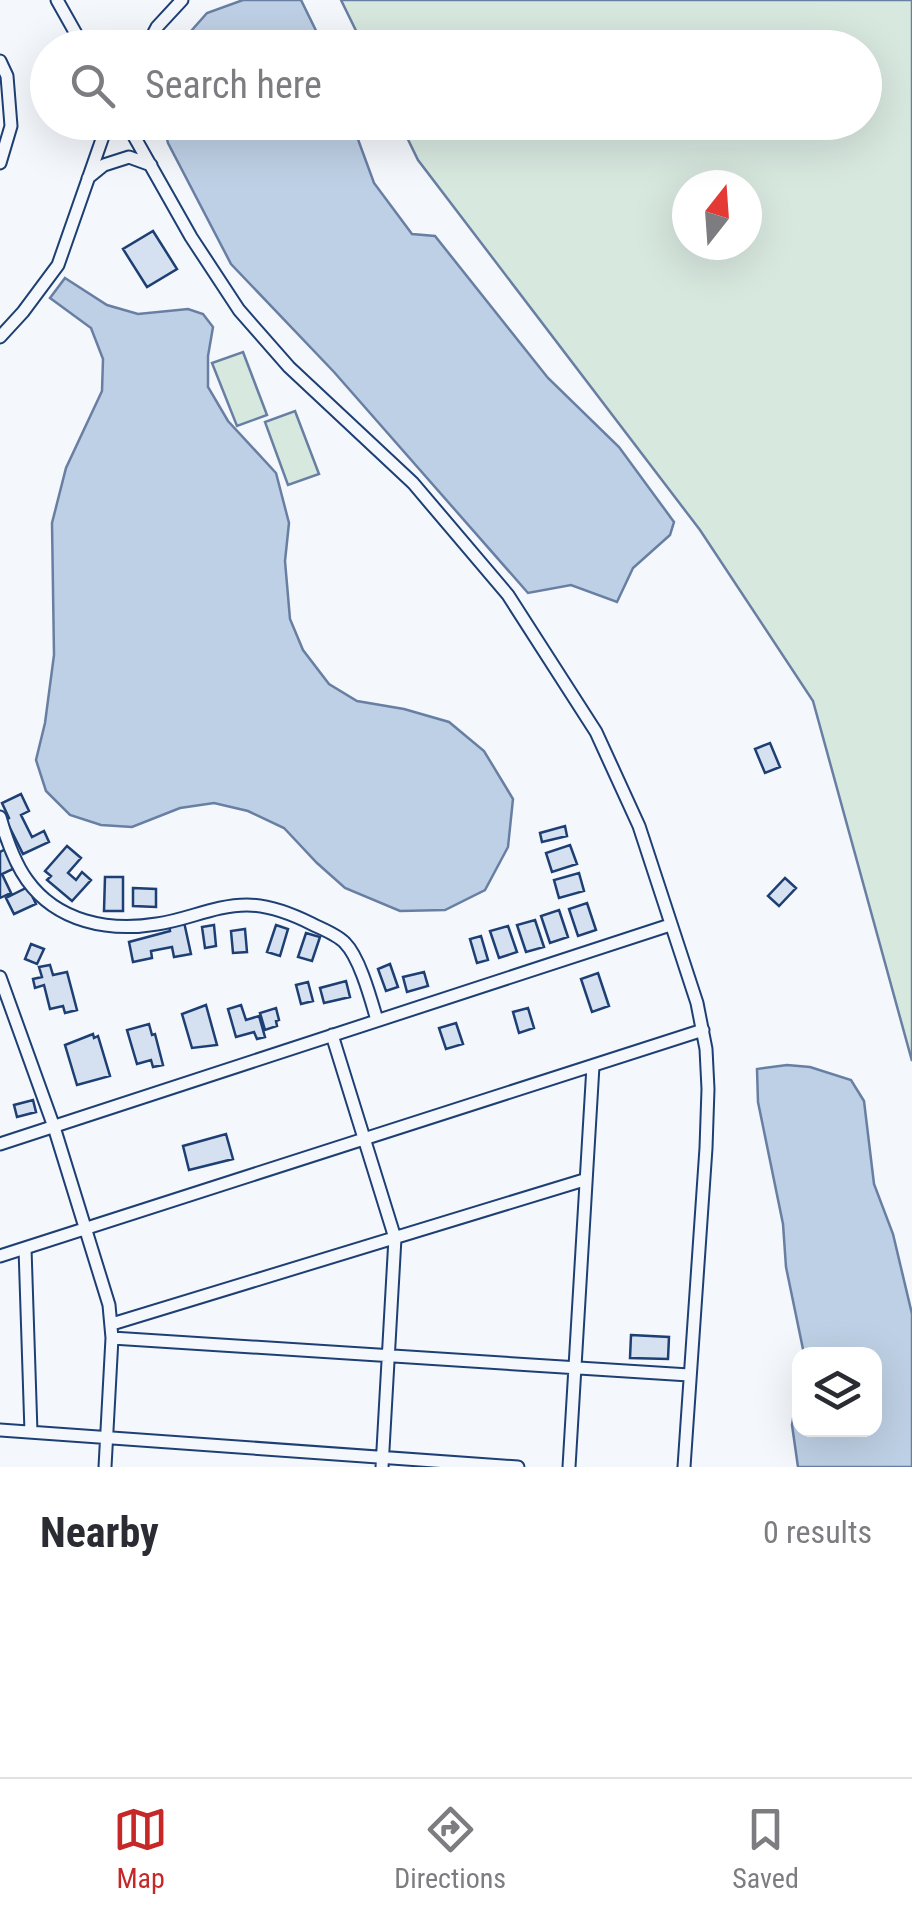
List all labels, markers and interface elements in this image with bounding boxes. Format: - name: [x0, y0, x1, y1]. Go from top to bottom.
- search box: [30, 30, 882, 140]
- icon: search: [65, 58, 120, 113]
- text: Search here: [145, 63, 322, 107]
- north arrow: [672, 170, 762, 260]
- map controls: [792, 1347, 882, 1437]
- button: layers: [792, 1347, 882, 1437]
- text: Nearby: [40, 1508, 159, 1557]
- text: 0 results: [763, 1513, 872, 1551]
- tab: Map: [113, 1802, 168, 1895]
- tab: Directions: [394, 1802, 506, 1895]
- tab: Saved: [732, 1802, 799, 1895]

